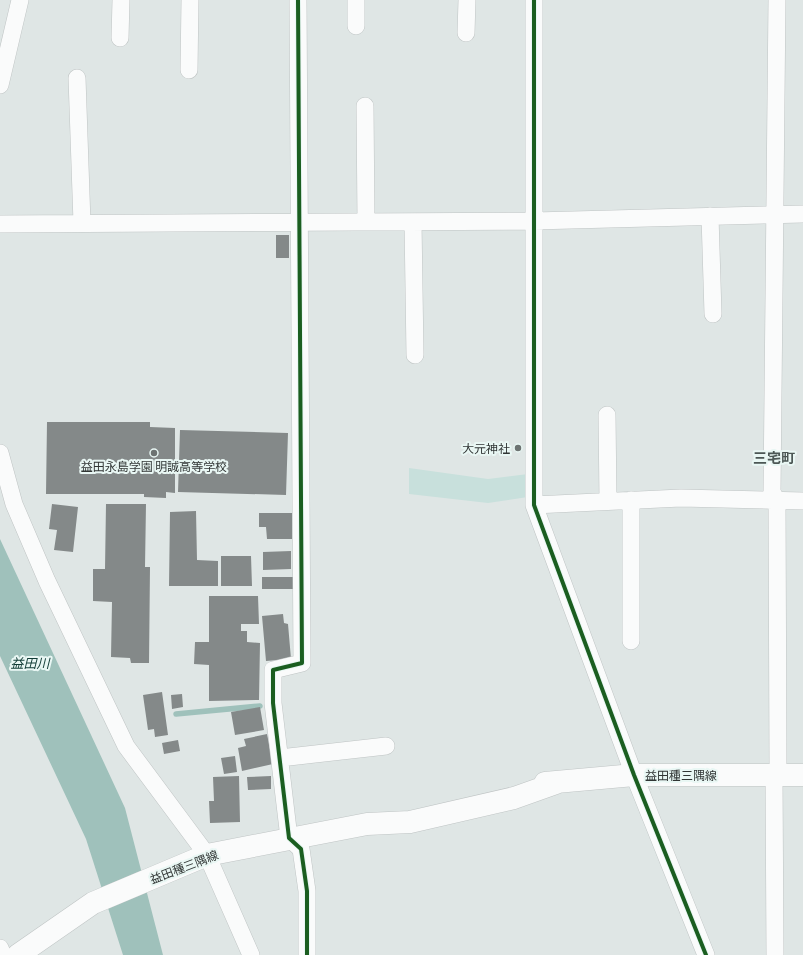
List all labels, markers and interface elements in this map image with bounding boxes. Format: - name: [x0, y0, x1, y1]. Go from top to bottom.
- place label: 大元神社: [462, 441, 510, 456]
- marker: 大元神社: [513, 443, 523, 453]
- marker: 益田永島学園 明誠高等学校: [149, 448, 159, 458]
- district label: 三宅町: [753, 449, 795, 467]
- place label: 益田永島学園 明誠高等学校: [81, 459, 227, 474]
- water label: 益田川: [10, 655, 51, 672]
- street label: 益田種三隅線: [645, 768, 717, 783]
- street label: 益田種三隅線: [148, 847, 220, 887]

